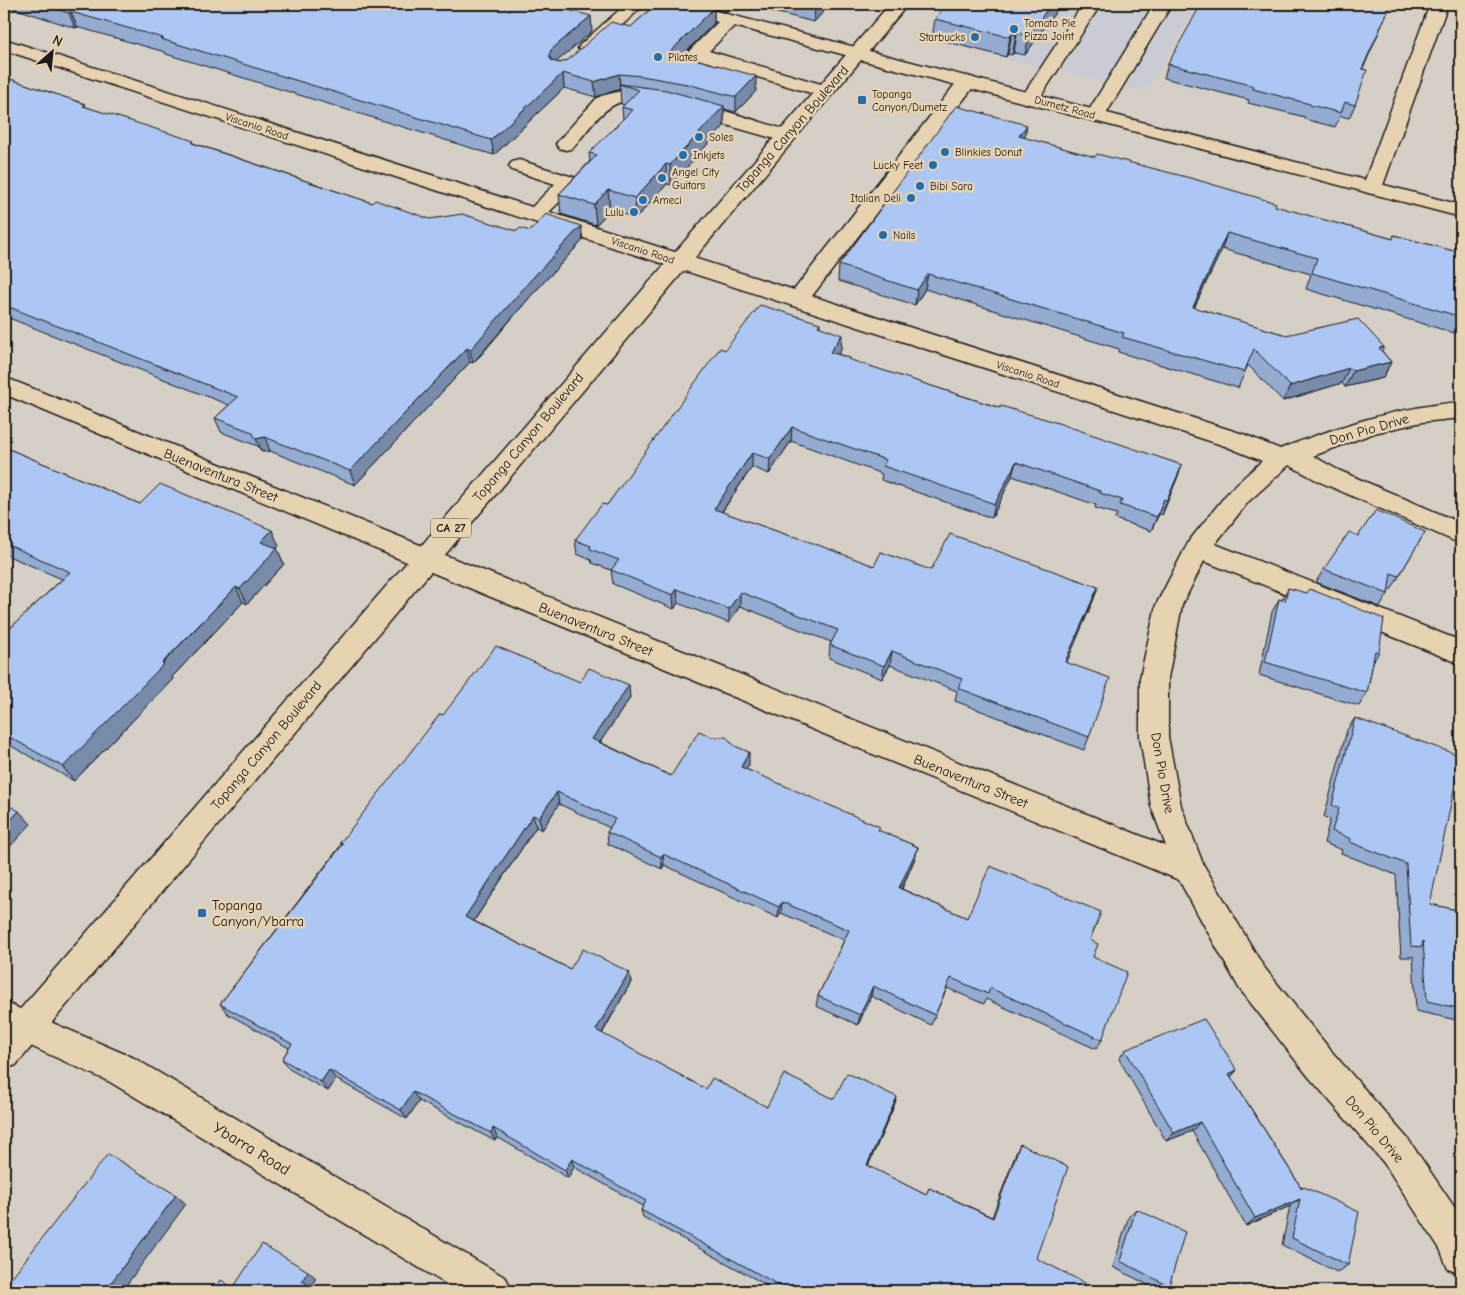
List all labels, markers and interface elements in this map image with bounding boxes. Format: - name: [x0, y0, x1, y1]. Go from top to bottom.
- place label: Tomato Pie Pizza Joint: [1024, 17, 1076, 43]
- marker: Tomato Pie Pizza Joint: [1008, 23, 1020, 35]
- north arrow: [28, 28, 78, 78]
- text: N: [50, 31, 66, 51]
- place label: Starbucks: [919, 31, 965, 44]
- marker: Starbucks: [969, 31, 981, 43]
- marker: Pilates: [652, 51, 664, 63]
- place label: Pilates: [668, 51, 698, 64]
- street label: Topanga Canyon Boulevard: [732, 62, 852, 197]
- place label: Topanga Canyon/Dumetz: [872, 88, 947, 114]
- street label: Dumetz Road: [1033, 93, 1097, 122]
- marker: Topanga Canyon/Dumetz: [856, 94, 868, 106]
- street label: Viscanio Road: [224, 110, 290, 143]
- marker: Soles: [693, 131, 705, 143]
- place label: Soles: [709, 131, 734, 144]
- marker: Blinkies Donut: [939, 146, 951, 158]
- place label: Blinkies Donut: [955, 146, 1023, 159]
- marker: Inkjets: [677, 149, 689, 161]
- place label: Inkjets: [693, 149, 725, 162]
- place label: Lucky Feet: [873, 159, 924, 172]
- marker: Lucky Feet: [927, 159, 939, 171]
- place label: Angel City Guitars: [672, 166, 719, 192]
- marker: Angel City Guitars: [656, 172, 668, 184]
- marker: Bibi Sara: [914, 180, 926, 192]
- place label: Bibi Sara: [930, 180, 973, 193]
- place label: Italian Deli: [851, 192, 901, 205]
- marker: Italian Deli: [905, 192, 917, 204]
- marker: Ameci: [637, 194, 649, 206]
- place label: Ameci: [653, 194, 682, 207]
- place label: Lulu: [605, 206, 624, 219]
- marker: Lulu: [628, 206, 640, 218]
- marker: Nails: [877, 229, 889, 241]
- place label: Nails: [893, 229, 916, 242]
- street label: Viscanio Road: [610, 234, 676, 267]
- street label: Viscanio Road: [995, 358, 1061, 391]
- street label: Topanga Canyon Boulevard: [469, 369, 587, 505]
- street label: Don Pio Drive: [1327, 410, 1411, 449]
- street label: Buenaventura Street: [161, 445, 281, 506]
- road number: CA 27: [431, 518, 471, 538]
- street label: Buenaventura Street: [536, 599, 656, 660]
- street label: Topanga Canyon Boulevard: [207, 677, 325, 813]
- street label: Don Pio Drive: [1147, 731, 1178, 815]
- street label: Buenaventura Street: [911, 751, 1031, 812]
- place label: Topanga Canyon/Ybarra: [212, 897, 304, 930]
- marker: Topanga Canyon/Ybarra: [196, 907, 208, 919]
- street label: Don Pio Drive: [1342, 1093, 1407, 1166]
- street label: Ybarra Road: [210, 1119, 293, 1179]

